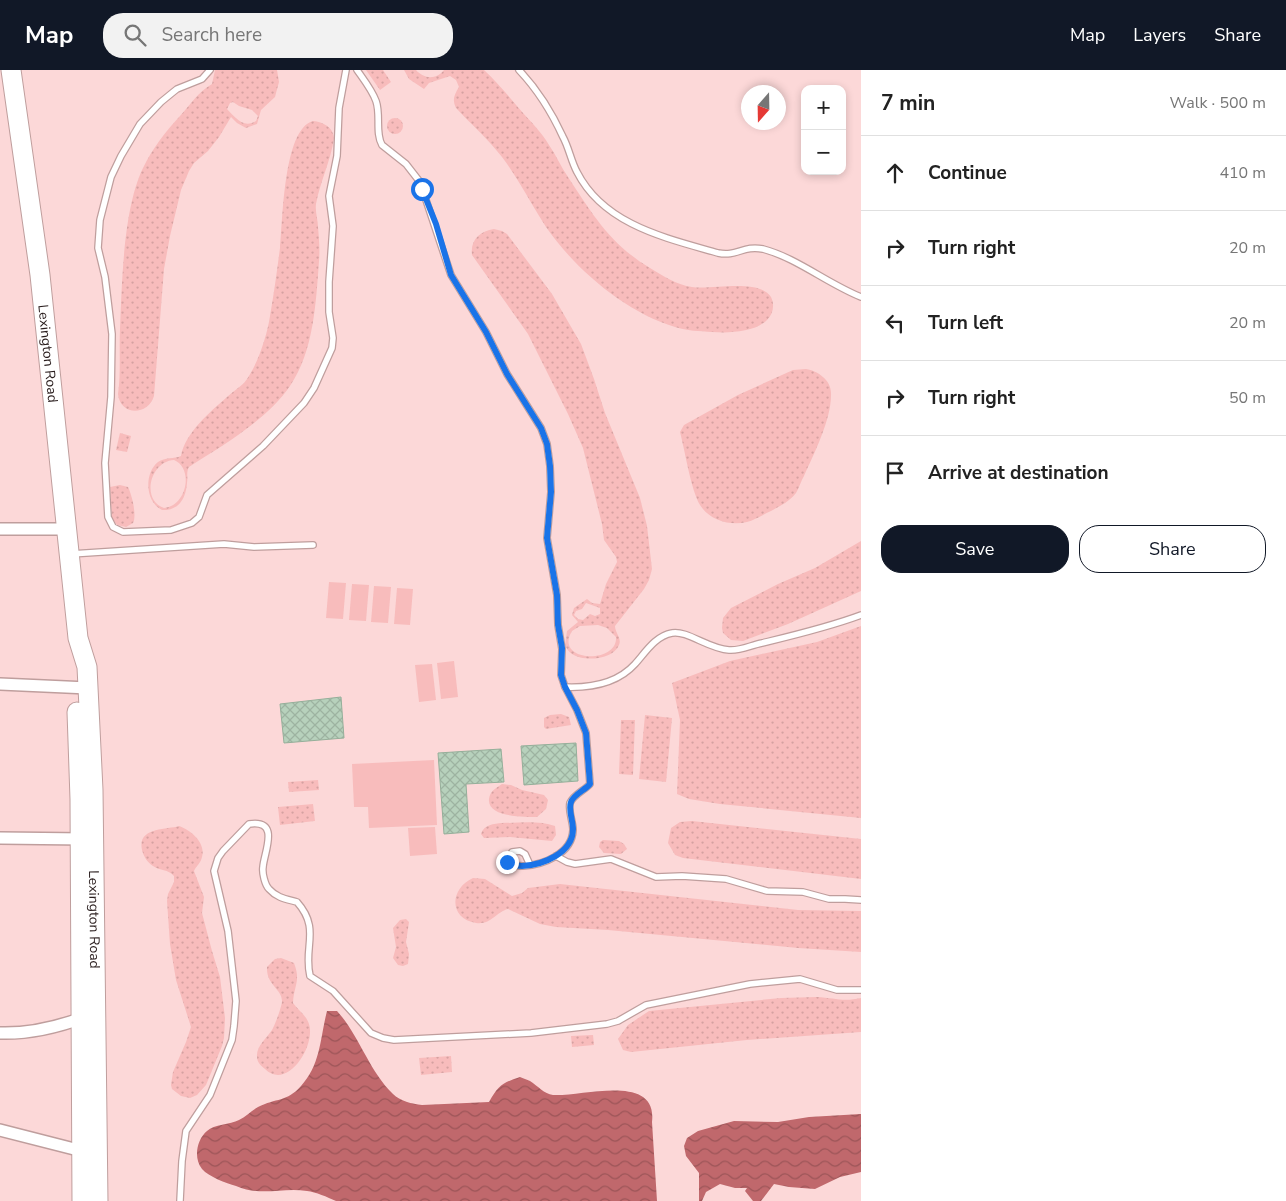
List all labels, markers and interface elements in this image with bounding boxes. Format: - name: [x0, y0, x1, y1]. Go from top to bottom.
- search box: [103, 13, 453, 58]
- text: Map: [25, 19, 73, 51]
- icon: search: [121, 21, 149, 49]
- text: Search here: [161, 22, 262, 48]
- text: Map: [1070, 23, 1105, 47]
- text: Layers: [1133, 23, 1186, 47]
- text: Share: [1214, 23, 1261, 47]
- north arrow: [741, 85, 786, 130]
- map controls: [801, 85, 846, 175]
- button: +: [801, 85, 846, 130]
- text: 7 min: [881, 89, 935, 117]
- text: Walk · 500 m: [1170, 92, 1266, 114]
- button: −: [801, 130, 846, 175]
- icon: ahead: [881, 159, 909, 187]
- text: Continue: [928, 160, 1007, 186]
- text: 410 m: [1219, 162, 1266, 184]
- route start: [411, 178, 434, 201]
- icon: right: [881, 234, 909, 262]
- text: Turn right: [928, 235, 1015, 261]
- text: 20 m: [1229, 237, 1266, 259]
- street label: Lexington Road: [33, 304, 62, 404]
- icon: left: [881, 309, 909, 337]
- text: Turn left: [928, 310, 1003, 336]
- text: 20 m: [1229, 312, 1266, 334]
- icon: right: [881, 384, 909, 412]
- text: Turn right: [928, 385, 1015, 411]
- text: 50 m: [1229, 387, 1266, 409]
- icon: arrive: [881, 459, 909, 487]
- text: Arrive at destination: [928, 460, 1109, 486]
- button: Save: [881, 525, 1069, 573]
- button: Share: [1079, 525, 1266, 573]
- route end: [496, 851, 519, 874]
- street label: Lexington Road: [84, 870, 104, 969]

